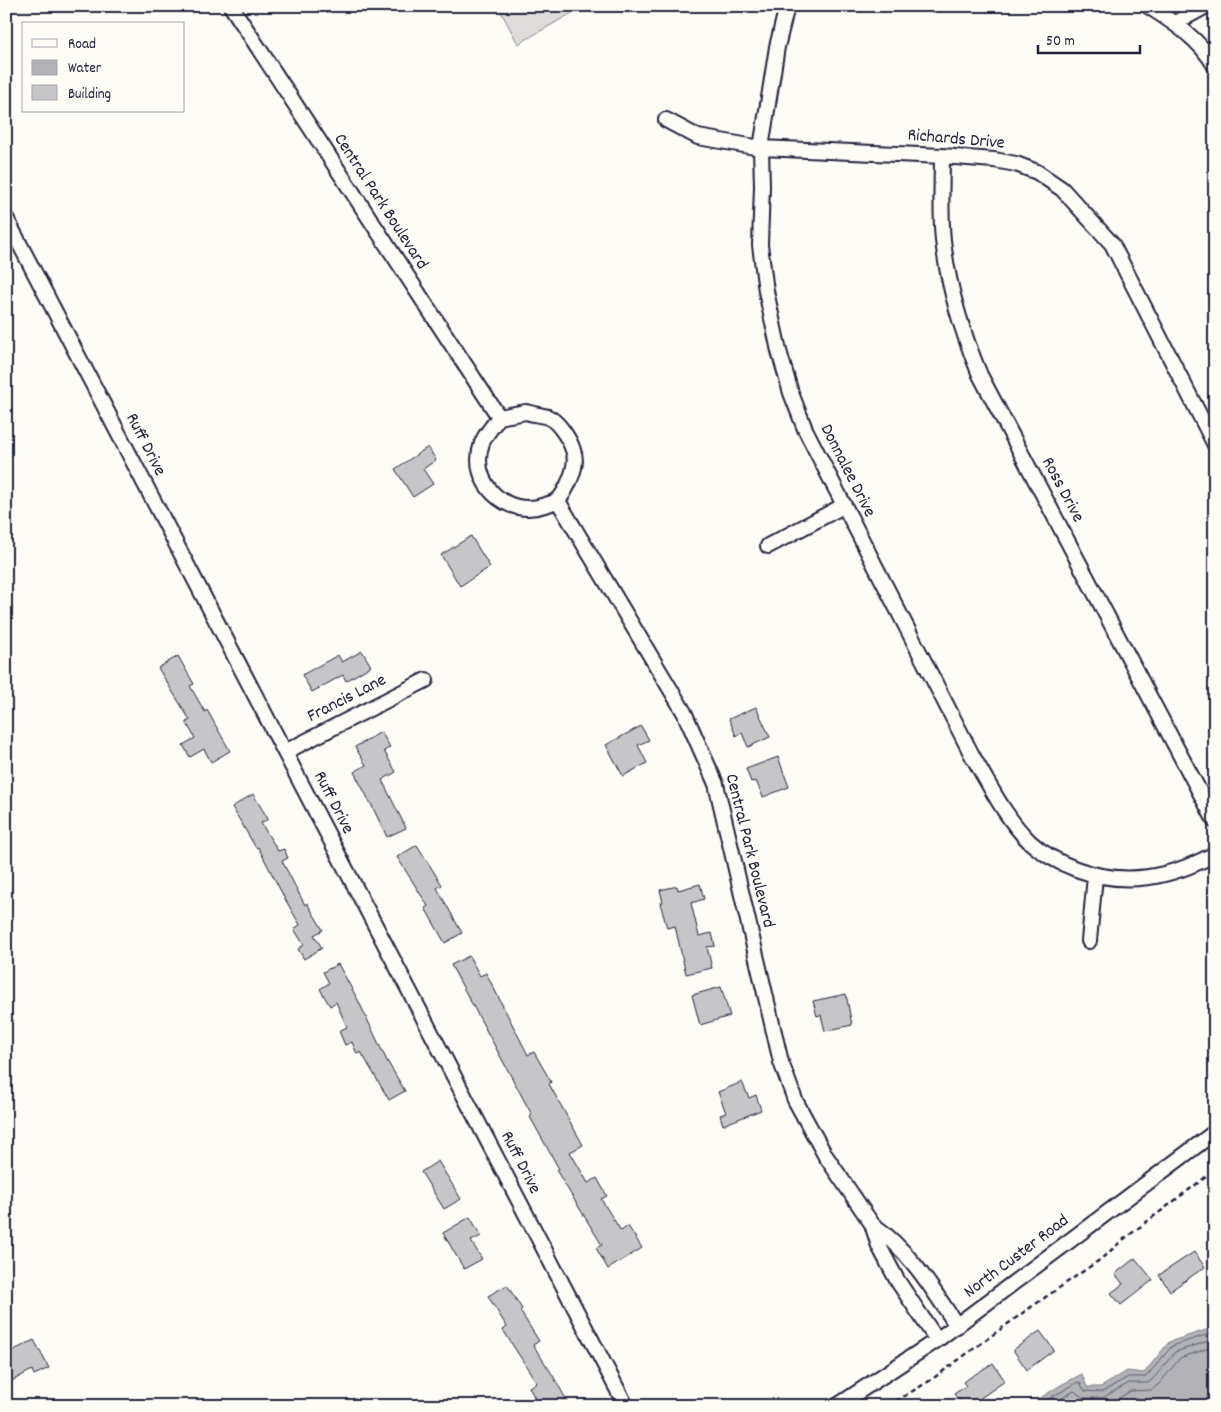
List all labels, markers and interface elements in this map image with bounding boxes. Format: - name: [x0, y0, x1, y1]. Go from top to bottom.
- legend: [22, 22, 185, 112]
- scale bar: [1038, 22, 1141, 54]
- text: 50 m: [1046, 31, 1075, 53]
- text: Road: [68, 34, 96, 56]
- text: Water: [68, 58, 102, 80]
- text: Building: [68, 84, 111, 106]
- street label: Richards Drive: [906, 123, 1006, 157]
- street label: Central Park Boulevard: [327, 129, 433, 275]
- street label: Ruff Drive: [119, 409, 171, 481]
- street label: Donnalee Drive: [813, 420, 881, 522]
- street label: Ross Drive: [1034, 453, 1090, 527]
- street label: Francis Lane: [303, 668, 391, 730]
- street label: Ruff Drive: [307, 767, 359, 839]
- street label: Central Park Boulevard: [718, 771, 780, 931]
- street label: Ruff Drive: [494, 1127, 546, 1199]
- street label: North Custer Road: [959, 1209, 1075, 1305]

